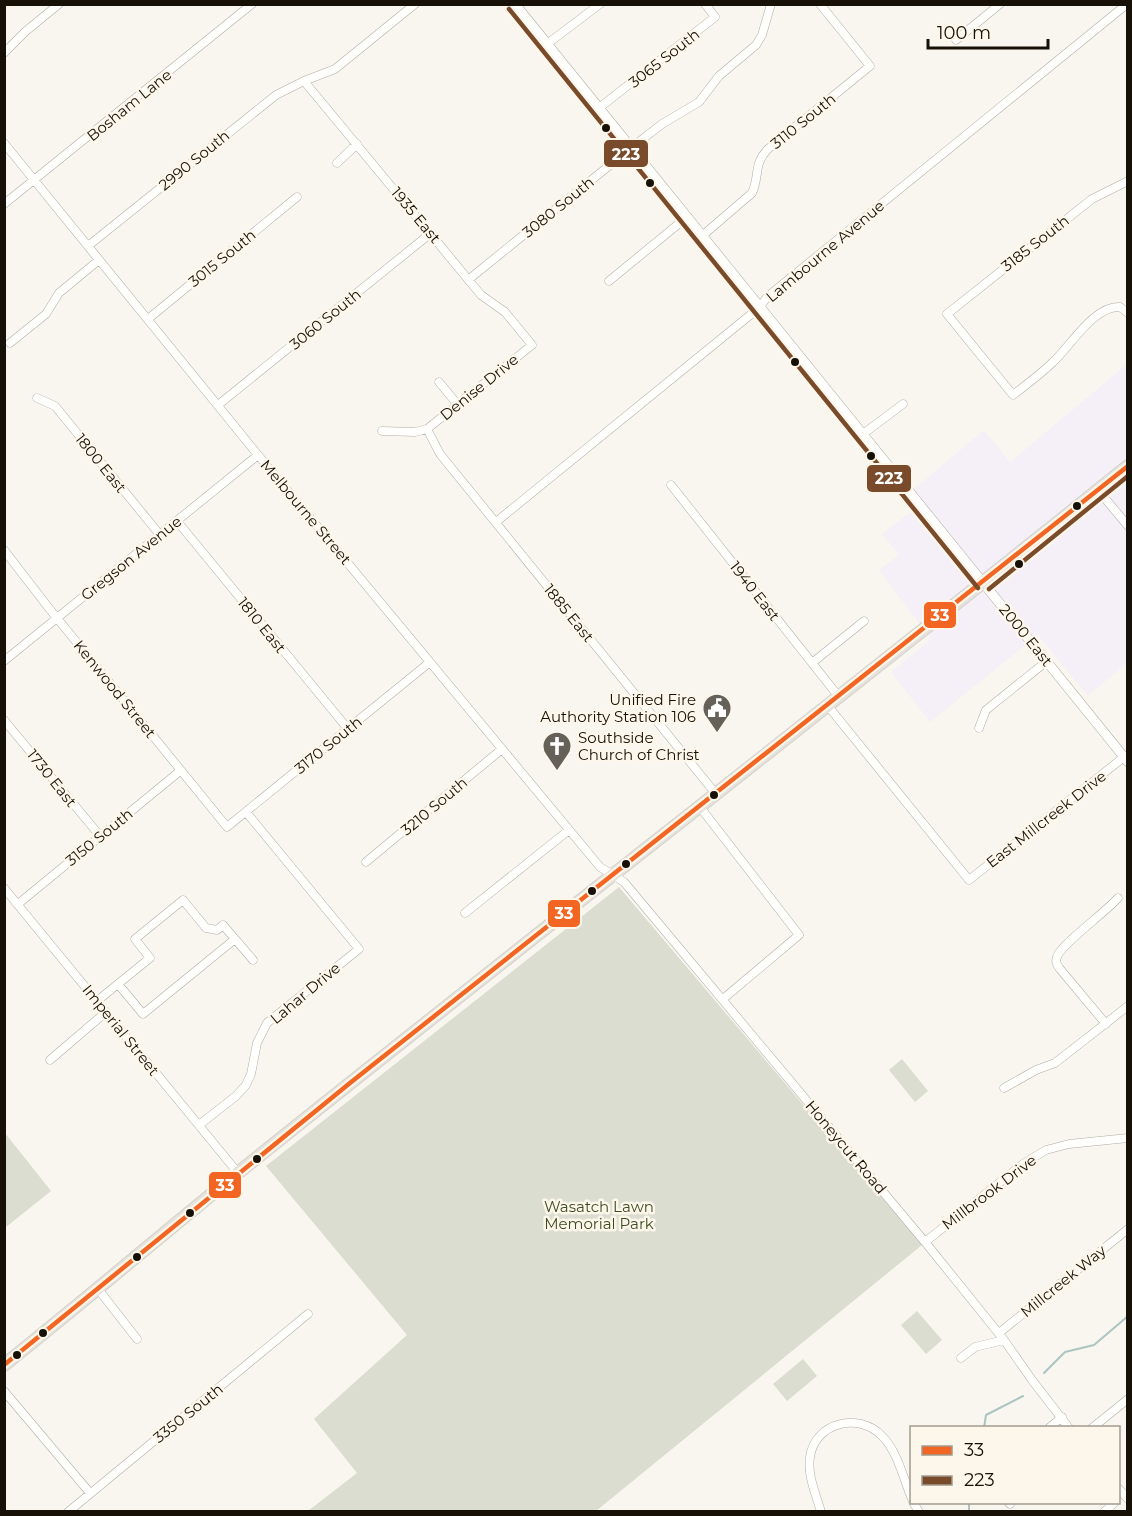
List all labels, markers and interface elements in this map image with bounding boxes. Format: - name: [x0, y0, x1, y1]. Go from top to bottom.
- scale bar: [928, 12, 1048, 50]
- text: 100 m: [937, 22, 991, 44]
- street label: 3065 South: [625, 24, 703, 92]
- street label: Bosham Lane: [83, 65, 175, 145]
- street label: 3110 South: [767, 89, 839, 153]
- unlabelled marker: [600, 122, 612, 134]
- street label: 2990 South: [155, 126, 233, 194]
- line badge: 223: [603, 139, 649, 168]
- text: 223: [612, 145, 640, 164]
- street label: 3080 South: [518, 172, 598, 242]
- unlabelled marker: [644, 177, 656, 189]
- street label: 1935 East: [387, 183, 445, 247]
- street label: Lambourne Avenue: [762, 196, 888, 306]
- street label: 3185 South: [997, 211, 1073, 275]
- street label: 3015 South: [184, 225, 260, 291]
- street label: 3060 South: [285, 284, 365, 354]
- street label: Denise Drive: [436, 350, 522, 424]
- unlabelled marker: [789, 356, 801, 368]
- street label: 1800 East: [71, 429, 131, 497]
- unlabelled marker: [865, 450, 877, 462]
- street label: Melbourne Street: [256, 456, 356, 568]
- line badge: 223: [866, 464, 912, 493]
- text: 223: [875, 469, 903, 488]
- unlabelled marker: [1071, 500, 1083, 512]
- street label: Gregson Avenue: [77, 512, 185, 604]
- street label: 1940 East: [726, 557, 784, 625]
- unlabelled marker: [1013, 558, 1025, 570]
- street label: 1885 East: [540, 580, 598, 646]
- street label: 1810 East: [234, 593, 290, 657]
- street label: 2000 East: [995, 600, 1057, 670]
- line badge: 33: [923, 601, 957, 629]
- text: 33: [930, 606, 949, 625]
- street label: Kenwood Street: [70, 636, 160, 742]
- place label: Unified Fire Authority Station 106: [540, 690, 696, 726]
- public building icon: Unified Fire Authority Station 106: [701, 692, 733, 734]
- street label: 3170 South: [290, 712, 366, 778]
- place label: Southside Church of Christ: [578, 728, 700, 764]
- church icon: Southside Church of Christ: [541, 730, 573, 772]
- street label: 1730 East: [23, 745, 81, 811]
- street label: East Millcreek Drive: [982, 766, 1110, 872]
- street label: 3210 South: [397, 773, 471, 839]
- unlabelled marker: [708, 789, 720, 801]
- street label: 3150 South: [61, 804, 137, 870]
- unlabelled marker: [620, 858, 632, 870]
- unlabelled marker: [586, 885, 598, 897]
- line badge: 33: [547, 899, 581, 928]
- text: 33: [554, 904, 573, 923]
- street label: Lahar Drive: [266, 958, 344, 1028]
- street label: Imperial Street: [78, 981, 164, 1079]
- street label: Honeycut Road: [801, 1096, 891, 1198]
- street label: Millbrook Drive: [938, 1150, 1040, 1234]
- unlabelled marker: [251, 1153, 263, 1165]
- line badge: 33: [208, 1171, 242, 1199]
- text: 33: [215, 1176, 234, 1195]
- park label: Wasatch Lawn Memorial Park: [544, 1197, 654, 1233]
- unlabelled marker: [184, 1207, 196, 1219]
- street label: Millcreek Way: [1017, 1240, 1110, 1321]
- unlabelled marker: [131, 1251, 143, 1263]
- unlabelled marker: [37, 1327, 49, 1339]
- unlabelled marker: [11, 1349, 23, 1361]
- street label: 3350 South: [149, 1379, 227, 1447]
- legend: [910, 1426, 1120, 1504]
- text: 33: [964, 1439, 984, 1461]
- text: 223: [964, 1469, 995, 1491]

